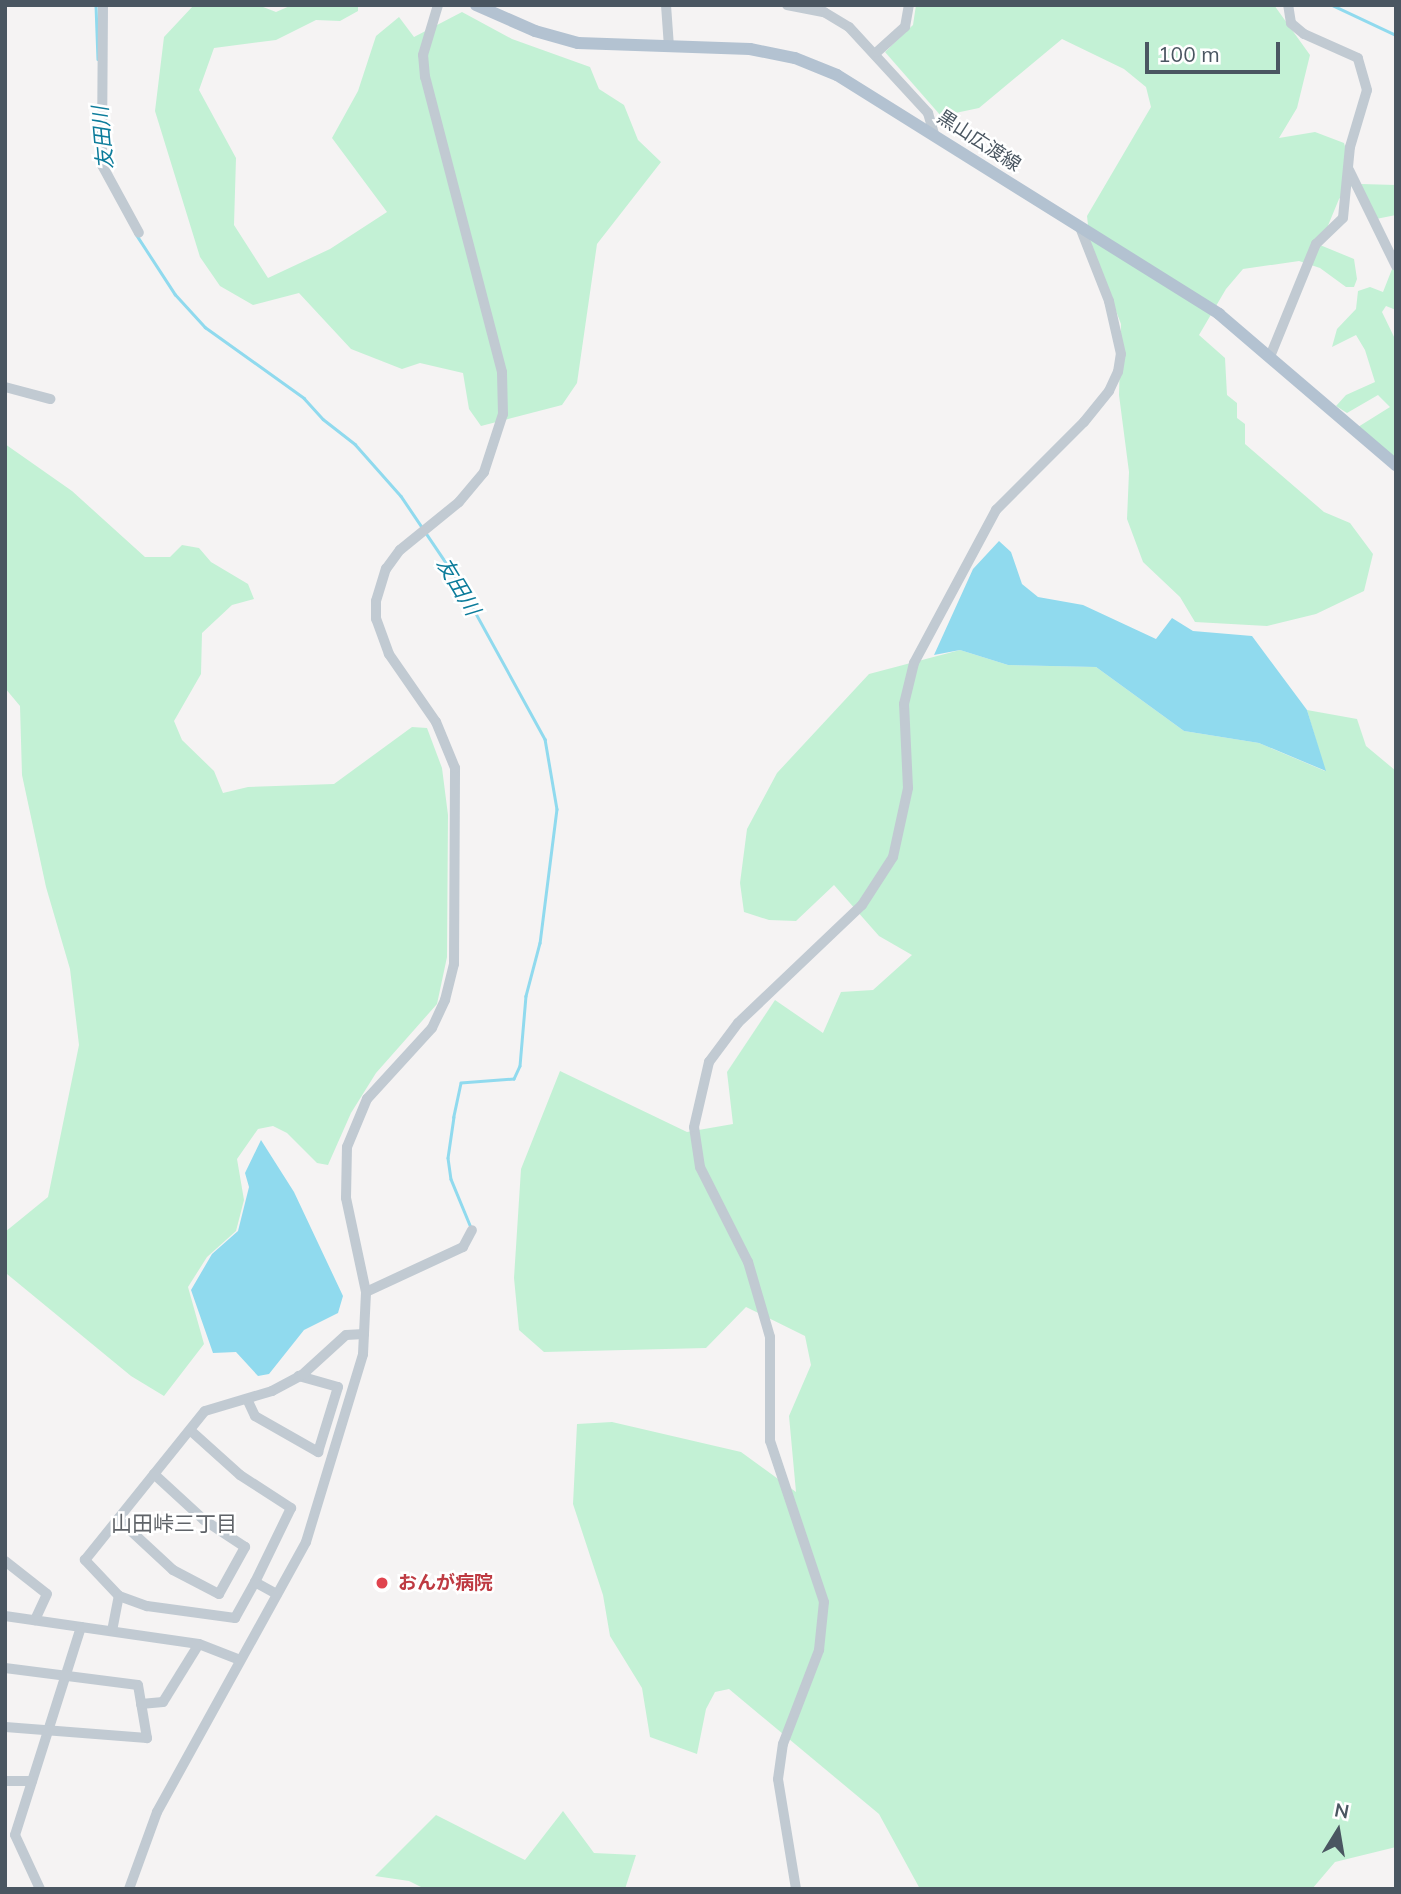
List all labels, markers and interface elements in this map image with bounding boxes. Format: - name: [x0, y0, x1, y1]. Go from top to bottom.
- scale bar: [1149, 28, 1284, 72]
- text: 100 m: [1158, 41, 1220, 67]
- water label: 友田川: [87, 106, 117, 170]
- street label: 黒山広渡線: [933, 106, 1025, 176]
- water label: 友田川: [432, 553, 486, 619]
- district label: 山田峠三丁目: [111, 1510, 237, 1536]
- place label: おんが病院: [398, 1572, 493, 1594]
- marker: おんが病院: [372, 1573, 392, 1593]
- north arrow: [1303, 1796, 1373, 1866]
- text: N: [1333, 1797, 1351, 1824]

